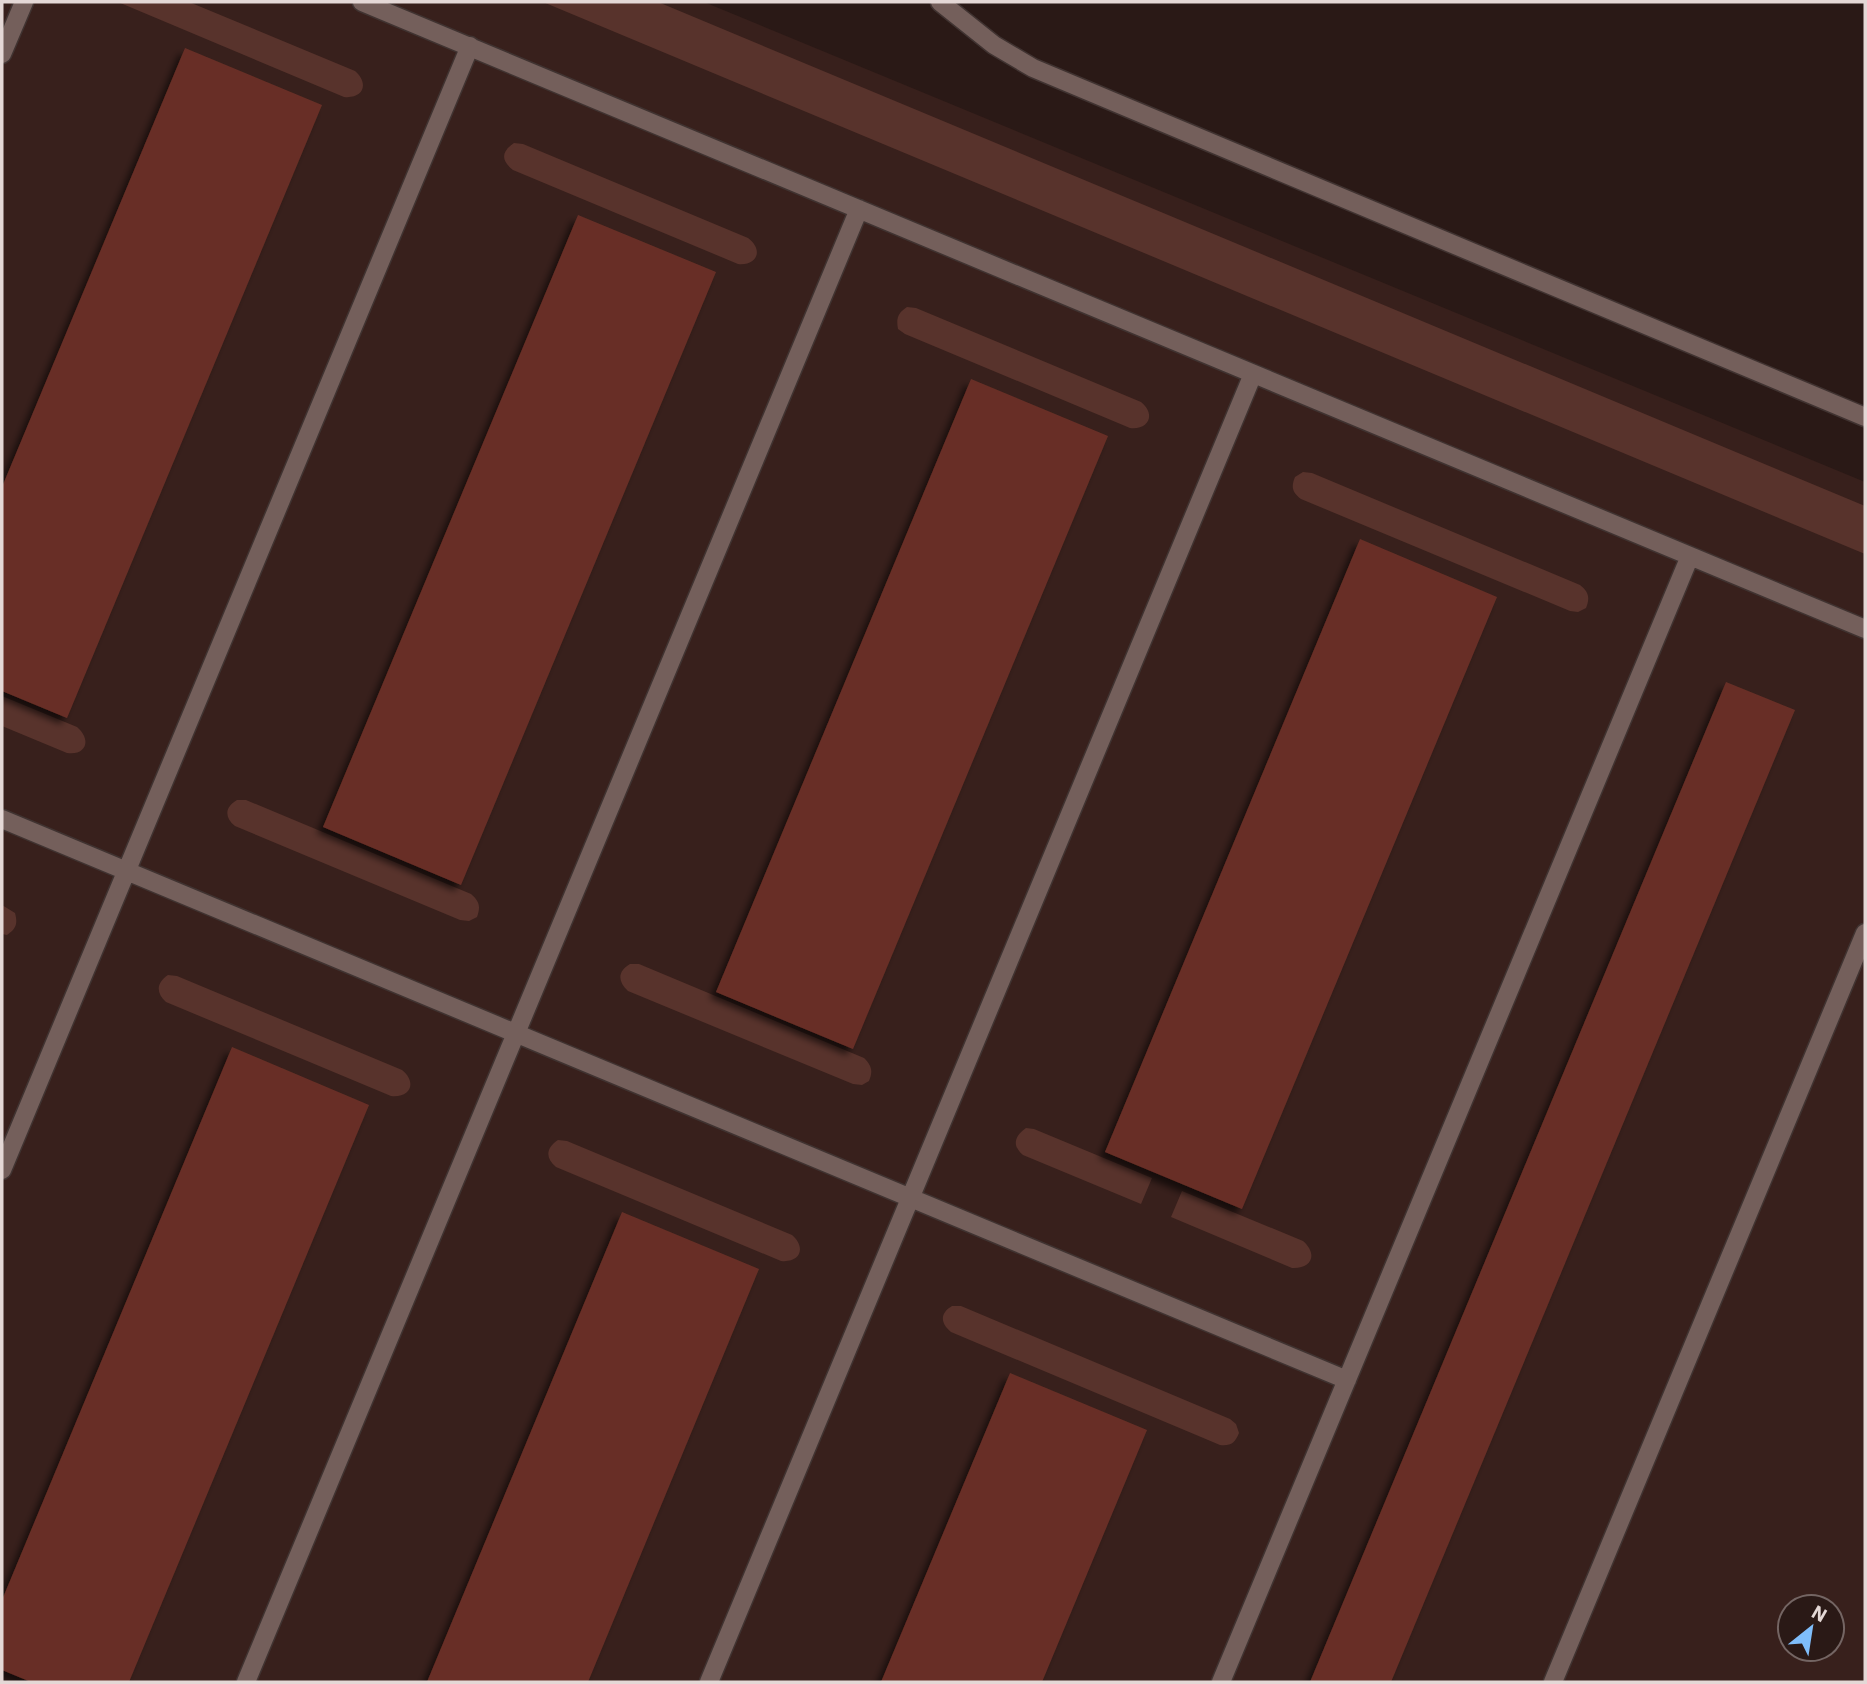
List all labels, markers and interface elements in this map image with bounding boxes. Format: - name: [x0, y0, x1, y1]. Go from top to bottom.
- north arrow: [1776, 1593, 1846, 1663]
- text: N: [1808, 1599, 1831, 1627]

